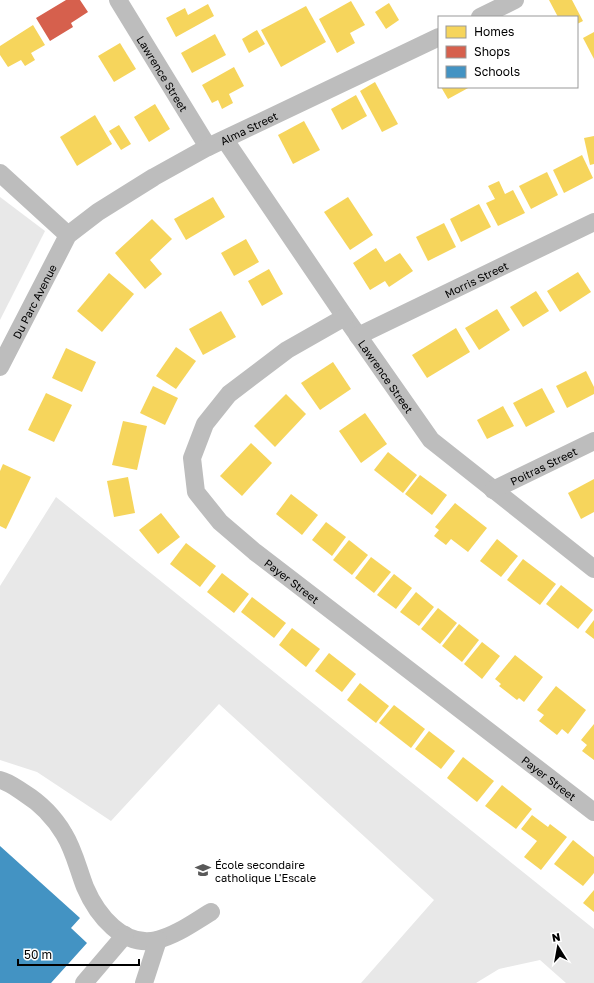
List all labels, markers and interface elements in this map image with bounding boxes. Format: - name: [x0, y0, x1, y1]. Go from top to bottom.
- legend: [438, 16, 578, 88]
- text: Homes: [474, 24, 514, 39]
- street label: Lawrence Street: [135, 33, 191, 114]
- text: Shops: [474, 44, 510, 59]
- text: Schools: [474, 64, 520, 79]
- street label: Alma Street: [218, 108, 279, 147]
- street label: Morris Street: [442, 258, 510, 300]
- street label: Du Parc Avenue: [9, 262, 59, 341]
- street label: Lawrence Street: [356, 337, 416, 415]
- street label: Poitras Street: [508, 444, 579, 487]
- street label: Payer Street: [262, 556, 322, 606]
- street label: Payer Street: [520, 753, 579, 803]
- place label: École secondaire catholique L'Escale: [215, 858, 316, 884]
- school or university icon: École secondaire catholique L'Escale: [194, 861, 212, 879]
- north arrow: [538, 927, 578, 967]
- text: N: [551, 930, 561, 944]
- scale bar: [18, 941, 139, 967]
- text: 50 m: [24, 947, 52, 962]

